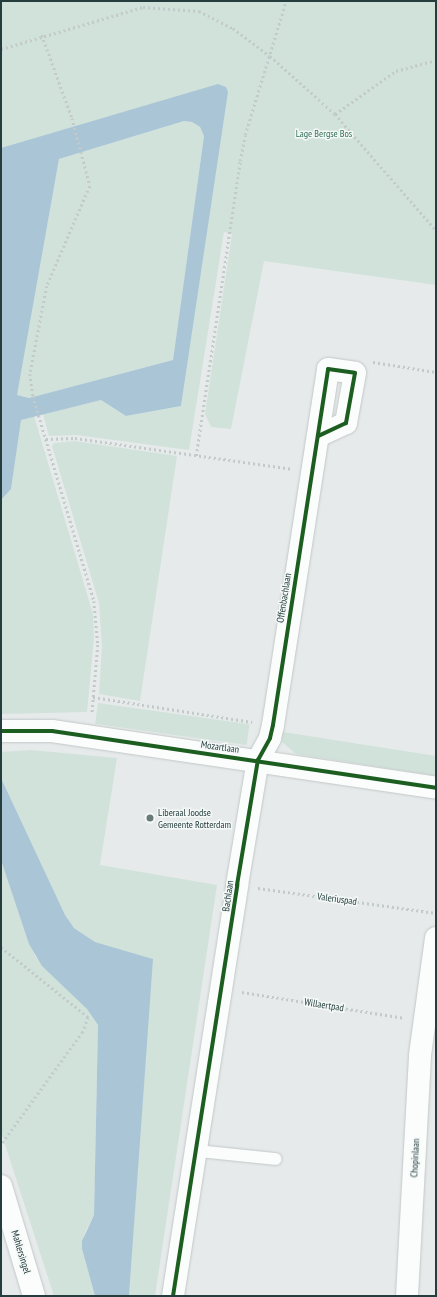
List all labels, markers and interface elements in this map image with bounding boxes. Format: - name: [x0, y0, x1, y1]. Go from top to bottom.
- park label: Lage Bergse Bos: [296, 128, 352, 140]
- street label: Offenbachlaan: [274, 572, 294, 624]
- street label: Mozartlaan: [200, 738, 240, 756]
- place label: Liberaal Joodse Gemeente Rotterdam: [158, 806, 231, 830]
- marker: Liberaal Joodse Gemeente Rotterdam: [145, 813, 155, 823]
- street label: Bachlaan: [220, 880, 236, 912]
- street label: Valeriuspad: [316, 890, 358, 908]
- street label: Willaertpad: [303, 996, 345, 1014]
- street label: Chopinlaan: [408, 1138, 422, 1178]
- street label: Mahlersingel: [9, 1229, 33, 1275]

